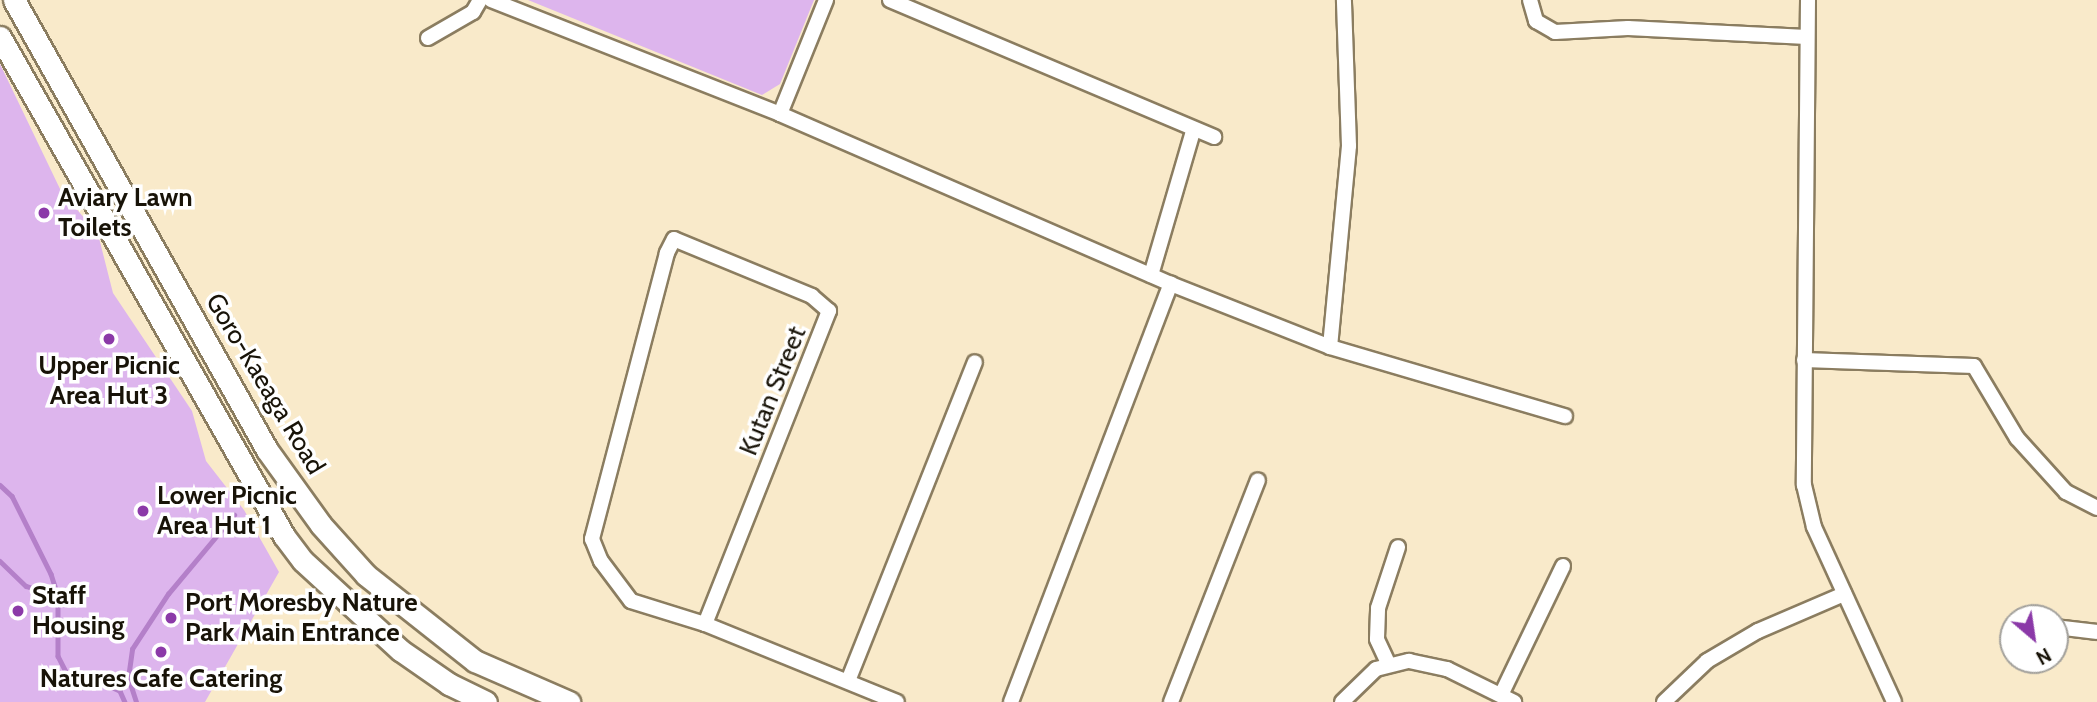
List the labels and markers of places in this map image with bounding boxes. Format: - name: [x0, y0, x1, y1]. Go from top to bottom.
- place label: Aviary Lawn Toilets: [58, 182, 193, 244]
- marker: Aviary Lawn Toilets: [36, 205, 52, 221]
- marker: Upper Picnic Area Hut 3: [101, 331, 117, 347]
- place label: Upper Picnic Area Hut 3: [38, 350, 180, 412]
- place label: Lower Picnic Area Hut 1: [157, 480, 297, 542]
- marker: Lower Picnic Area Hut 1: [135, 503, 151, 519]
- place label: Staff Housing: [32, 580, 124, 642]
- place label: Port Moresby Nature Park Main Entrance: [185, 587, 418, 648]
- marker: Staff Housing: [10, 603, 26, 619]
- marker: Port Moresby Nature Park Main Entrance: [163, 610, 179, 626]
- marker: Natures Cafe Catering: [153, 644, 169, 660]
- place label: Natures Cafe Catering: [40, 663, 282, 695]

